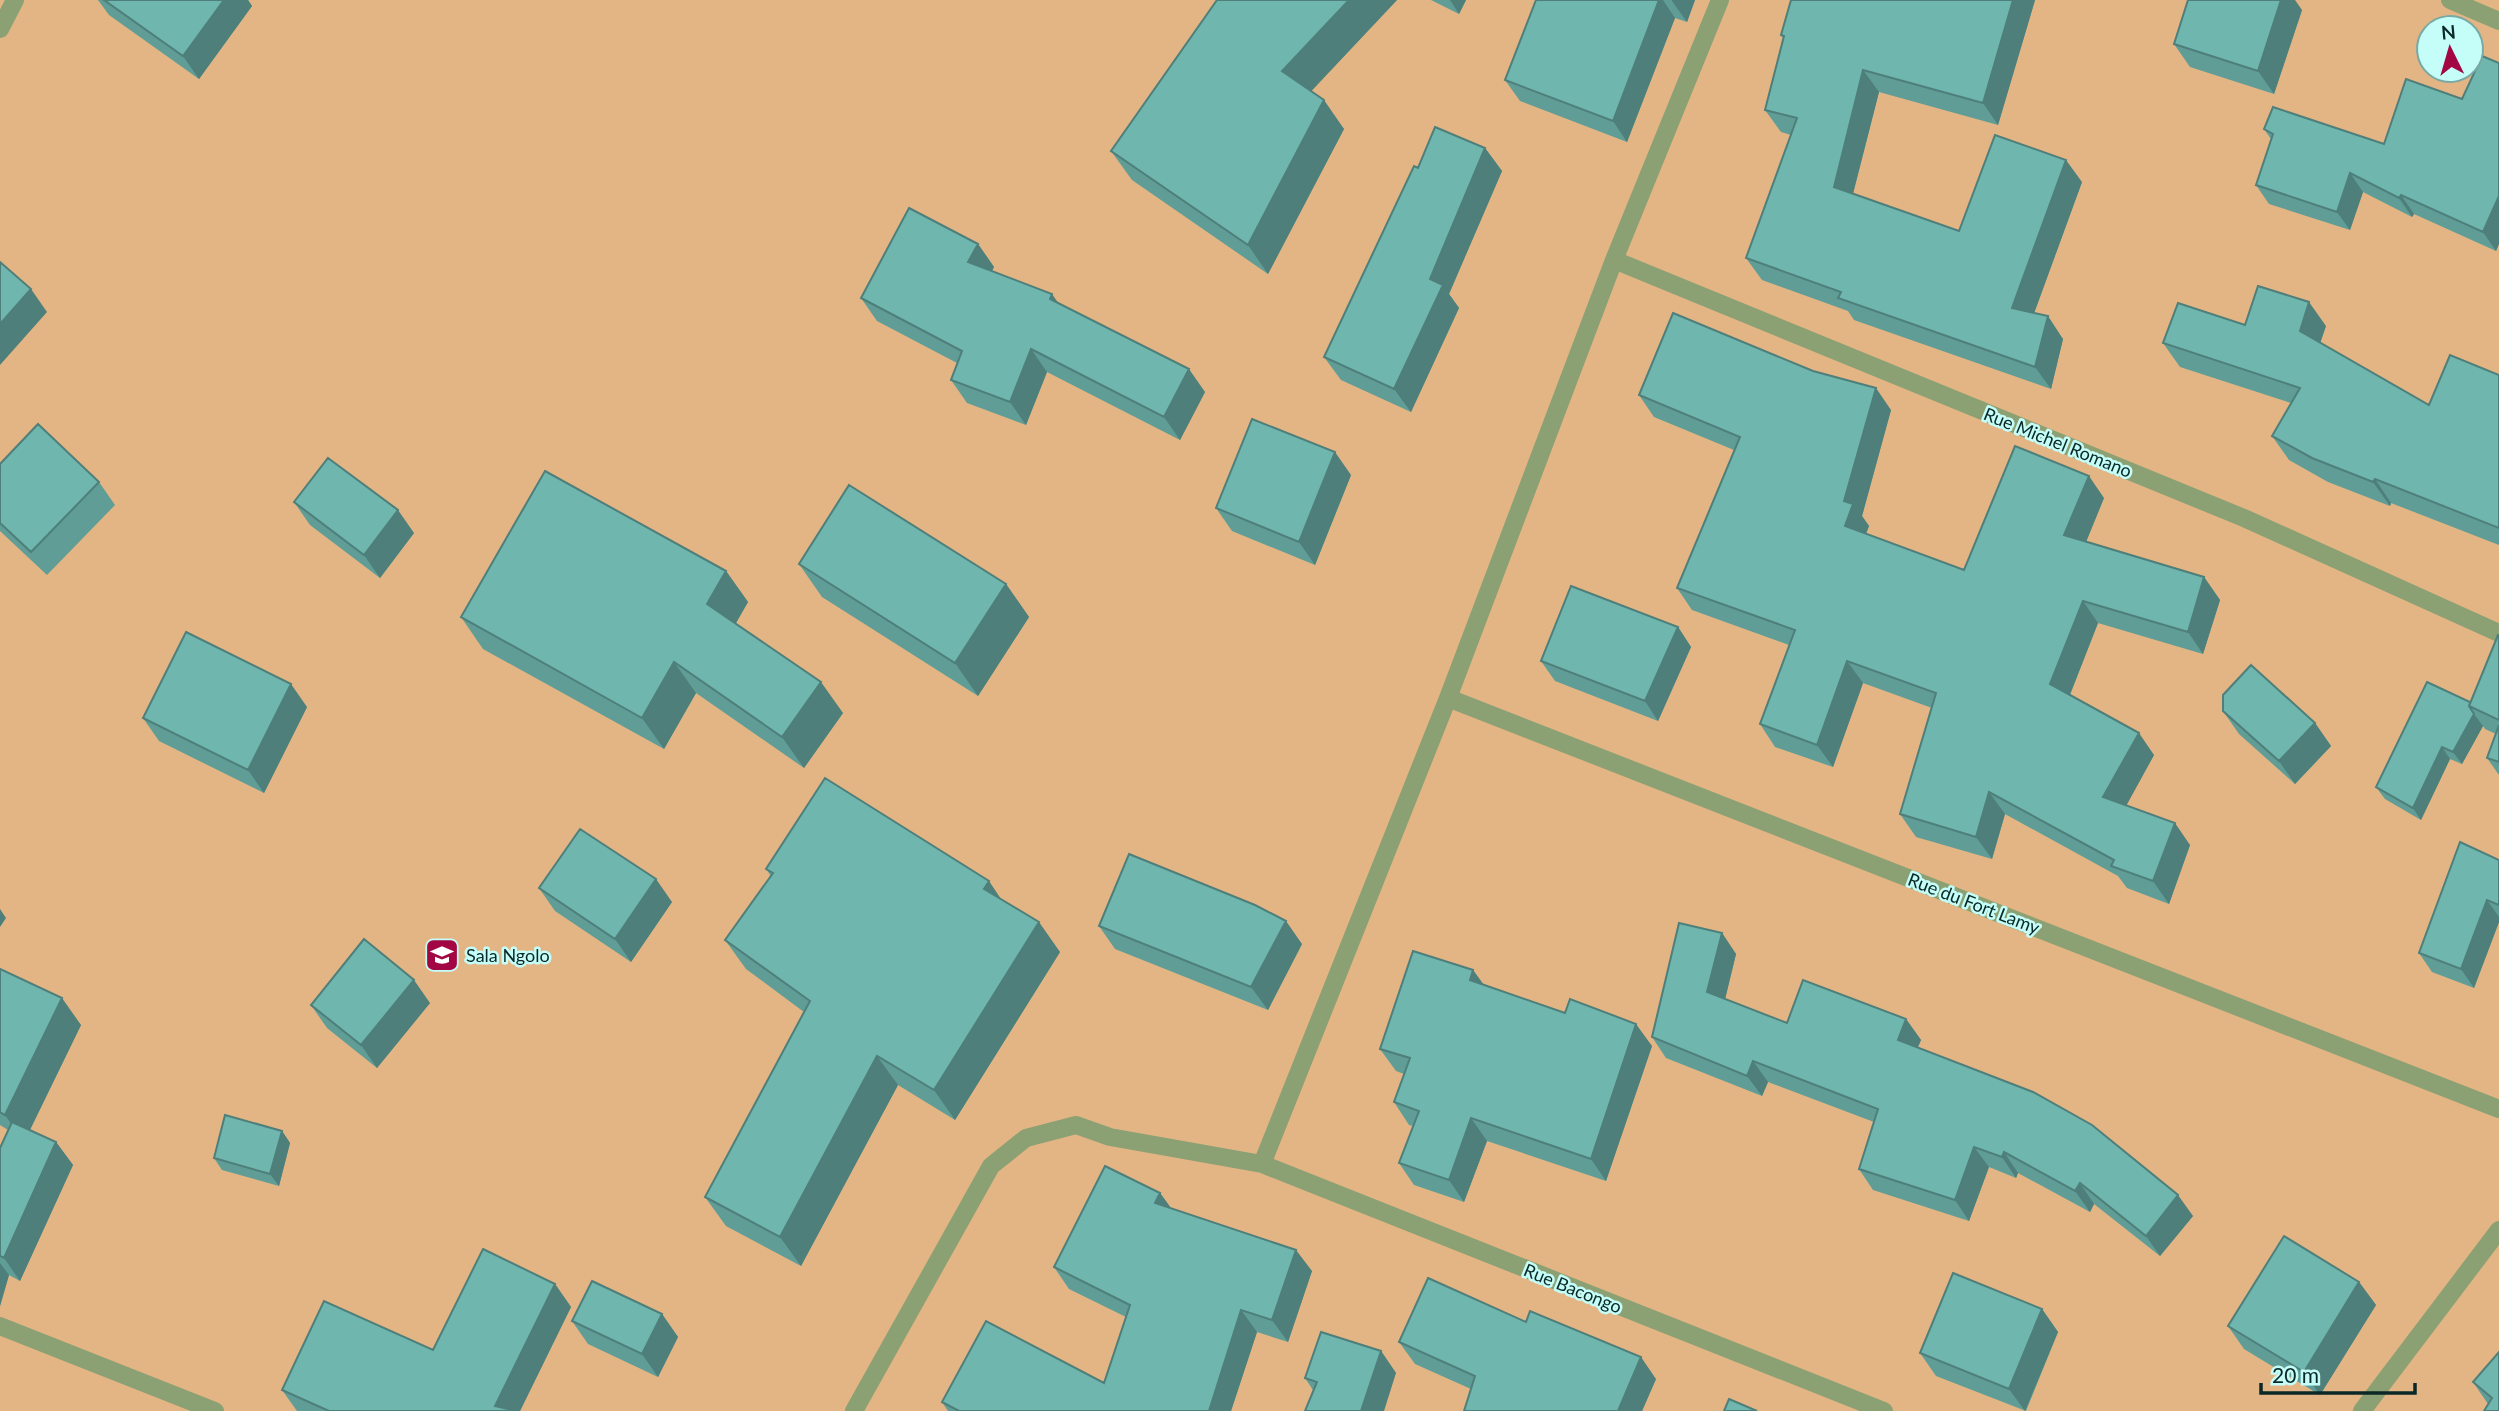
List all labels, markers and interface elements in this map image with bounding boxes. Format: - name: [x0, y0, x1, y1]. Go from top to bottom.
- north arrow: [2415, 14, 2485, 84]
- text: N: [2440, 19, 2457, 44]
- street label: Rue Michel Romano: [1981, 402, 2135, 482]
- street label: Rue du Fort Lamy: [1905, 868, 2044, 938]
- school or university icon: Sala Ngolo: [423, 936, 461, 974]
- place label: Sala Ngolo: [466, 944, 550, 966]
- street label: Rue Bacongo: [1521, 1258, 1625, 1318]
- scale bar: [2261, 1352, 2415, 1396]
- text: 20 m: [2272, 1362, 2319, 1387]

